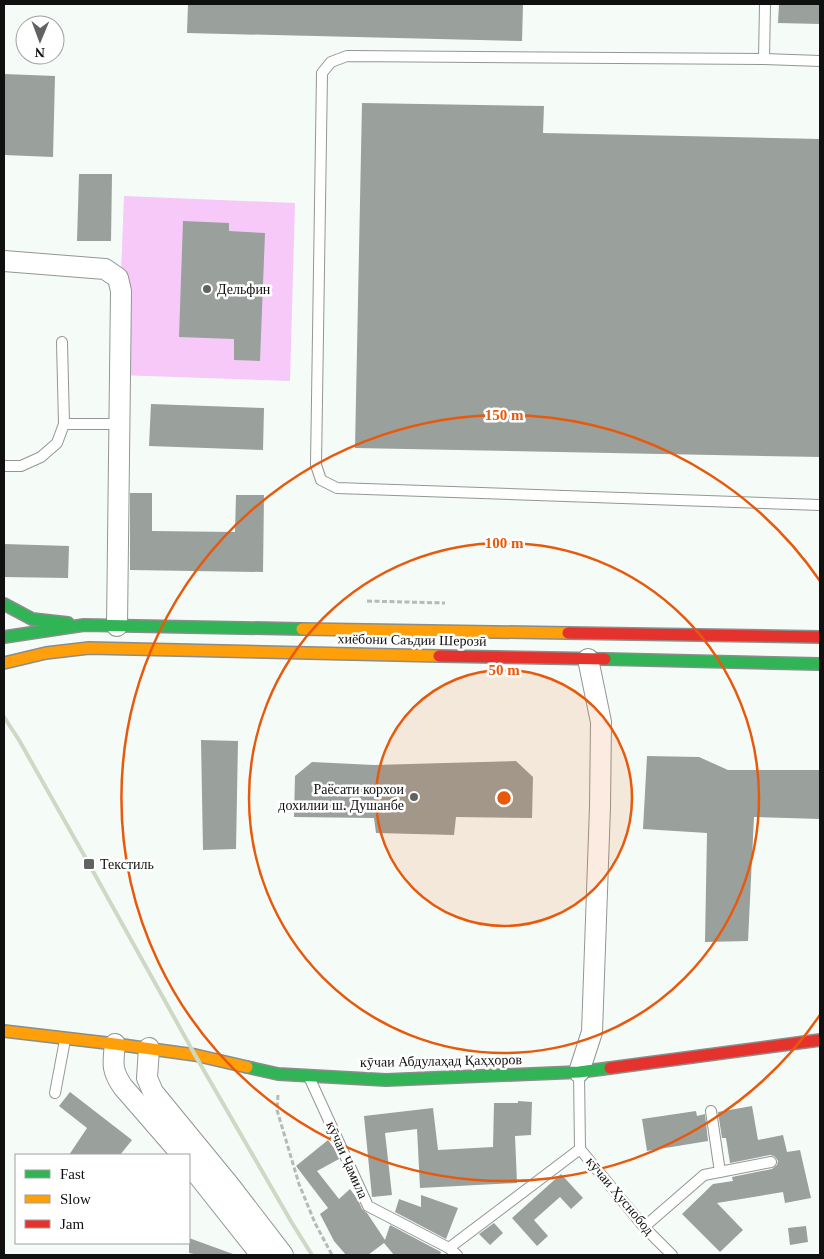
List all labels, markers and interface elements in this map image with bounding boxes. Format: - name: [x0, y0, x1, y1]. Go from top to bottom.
- north arrow: [15, 15, 65, 65]
- text: N: [35, 45, 45, 60]
- place label: Дельфин: [217, 282, 271, 297]
- marker: Дельфин: [201, 283, 213, 295]
- text: 150 m: [485, 407, 524, 423]
- text: 100 m: [485, 535, 524, 551]
- street label: хиёбони Саъдии Шерозӣ: [337, 631, 487, 649]
- text: 50 m: [488, 662, 520, 678]
- place label: Раёсати корхои дохилии ш. Душанбе: [278, 782, 404, 813]
- centre of rings: [495, 789, 513, 807]
- marker: Раёсати корхои дохилии ш. Душанбе: [408, 791, 420, 803]
- marker: Текстиль: [82, 857, 96, 871]
- place label: Текстиль: [100, 857, 154, 872]
- street label: кӯчаи Абдулаҳад Қаҳҳоров: [360, 1052, 522, 1070]
- street label: кӯчаи Ҷамила: [323, 1119, 371, 1202]
- legend: [15, 1154, 190, 1244]
- street label: кӯчаи Ҳуснобод: [583, 1154, 657, 1238]
- text: Fast: [60, 1166, 86, 1182]
- text: Slow: [60, 1191, 91, 1207]
- text: Jam: [60, 1216, 84, 1232]

